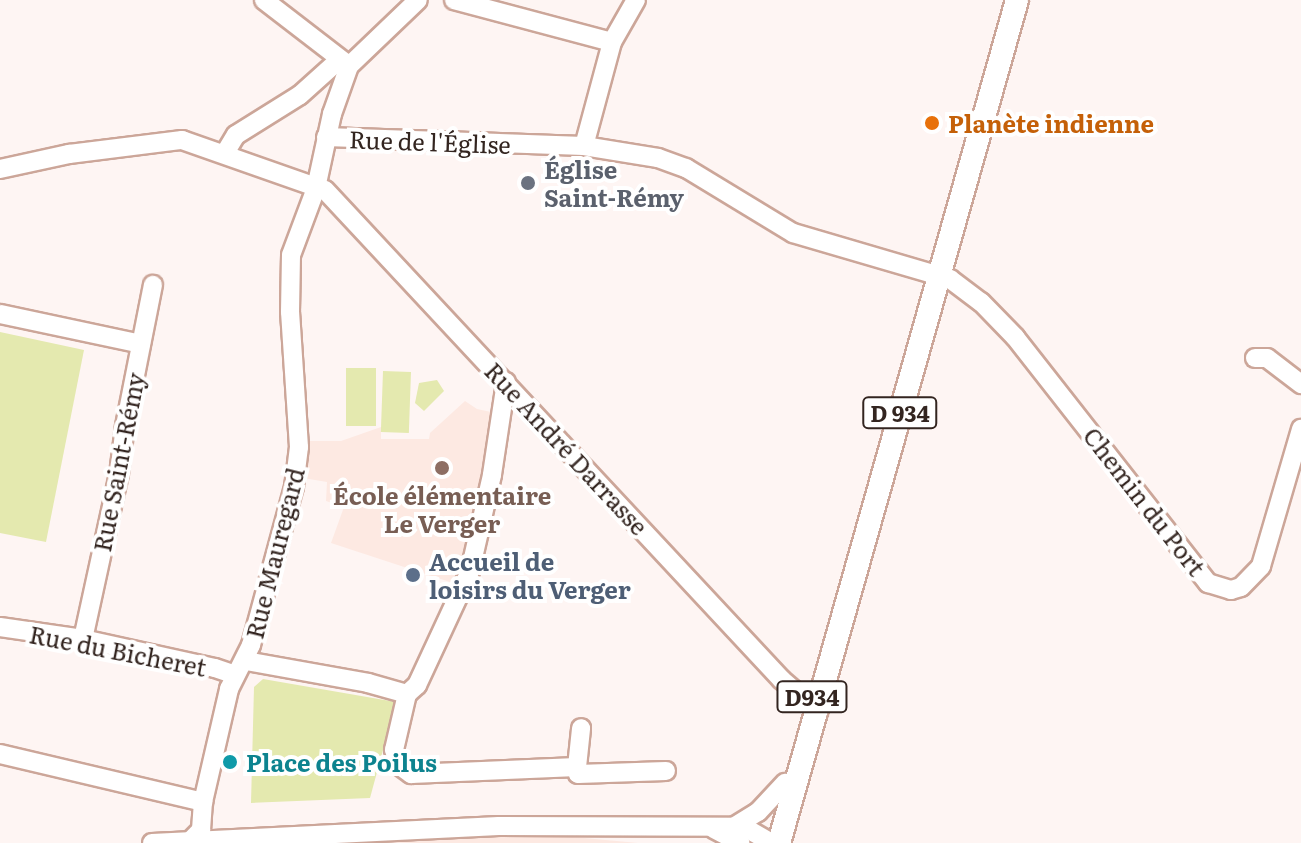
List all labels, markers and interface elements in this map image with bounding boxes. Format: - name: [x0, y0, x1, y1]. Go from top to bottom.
- place label: Planète indienne: [948, 109, 1154, 137]
- marker: Planète indienne: [923, 114, 941, 132]
- street label: Rue de l'Église: [349, 124, 511, 158]
- place label: Église Saint-Rémy: [544, 155, 684, 211]
- marker: Église Saint-Rémy: [519, 174, 537, 192]
- street label: Rue André Darrasse: [480, 356, 654, 540]
- street label: Rue Saint-Rémy: [87, 370, 149, 554]
- road number: D 934: [862, 395, 938, 431]
- street label: Chemin du Port: [1078, 421, 1212, 581]
- marker: École élémentaire Le Verger: [433, 459, 451, 477]
- street label: Rue Mauregard: [239, 465, 309, 641]
- place label: École élémentaire Le Verger: [333, 481, 551, 537]
- place label: Accueil de loisirs du Verger: [429, 547, 631, 603]
- marker: Accueil de loisirs du Verger: [404, 566, 422, 584]
- street label: Rue du Bicheret: [27, 619, 209, 681]
- road number: D934: [776, 679, 848, 715]
- place label: Place des Poilus: [246, 748, 437, 776]
- marker: Place des Poilus: [221, 753, 239, 771]

